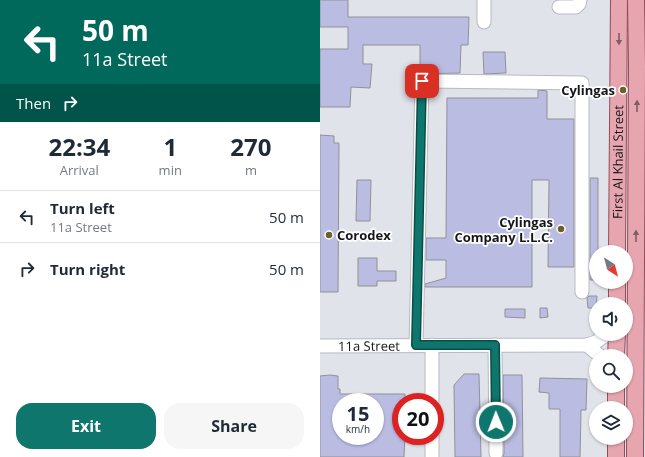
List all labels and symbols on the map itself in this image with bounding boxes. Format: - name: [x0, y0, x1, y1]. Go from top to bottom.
- one-way arrow: [616, 33, 622, 46]
- pin: [405, 64, 439, 98]
- place label: Cylingas: [561, 81, 615, 99]
- marker: Cylingas: [618, 85, 628, 95]
- one-way arrow: [634, 99, 640, 112]
- street label: First Al Khail Street: [608, 105, 627, 219]
- place label: Cylingas Company L.L.C.: [454, 213, 553, 246]
- marker: Cylingas Company L.L.C.: [556, 224, 566, 234]
- place label: Corodex: [337, 226, 391, 244]
- one-way arrow: [633, 229, 639, 242]
- marker: Corodex: [324, 230, 334, 240]
- north arrow: [589, 245, 633, 289]
- street label: 11a Street: [338, 337, 400, 355]
- speed limit sign: 20: [392, 393, 444, 445]
- position arrow: [475, 401, 517, 443]

